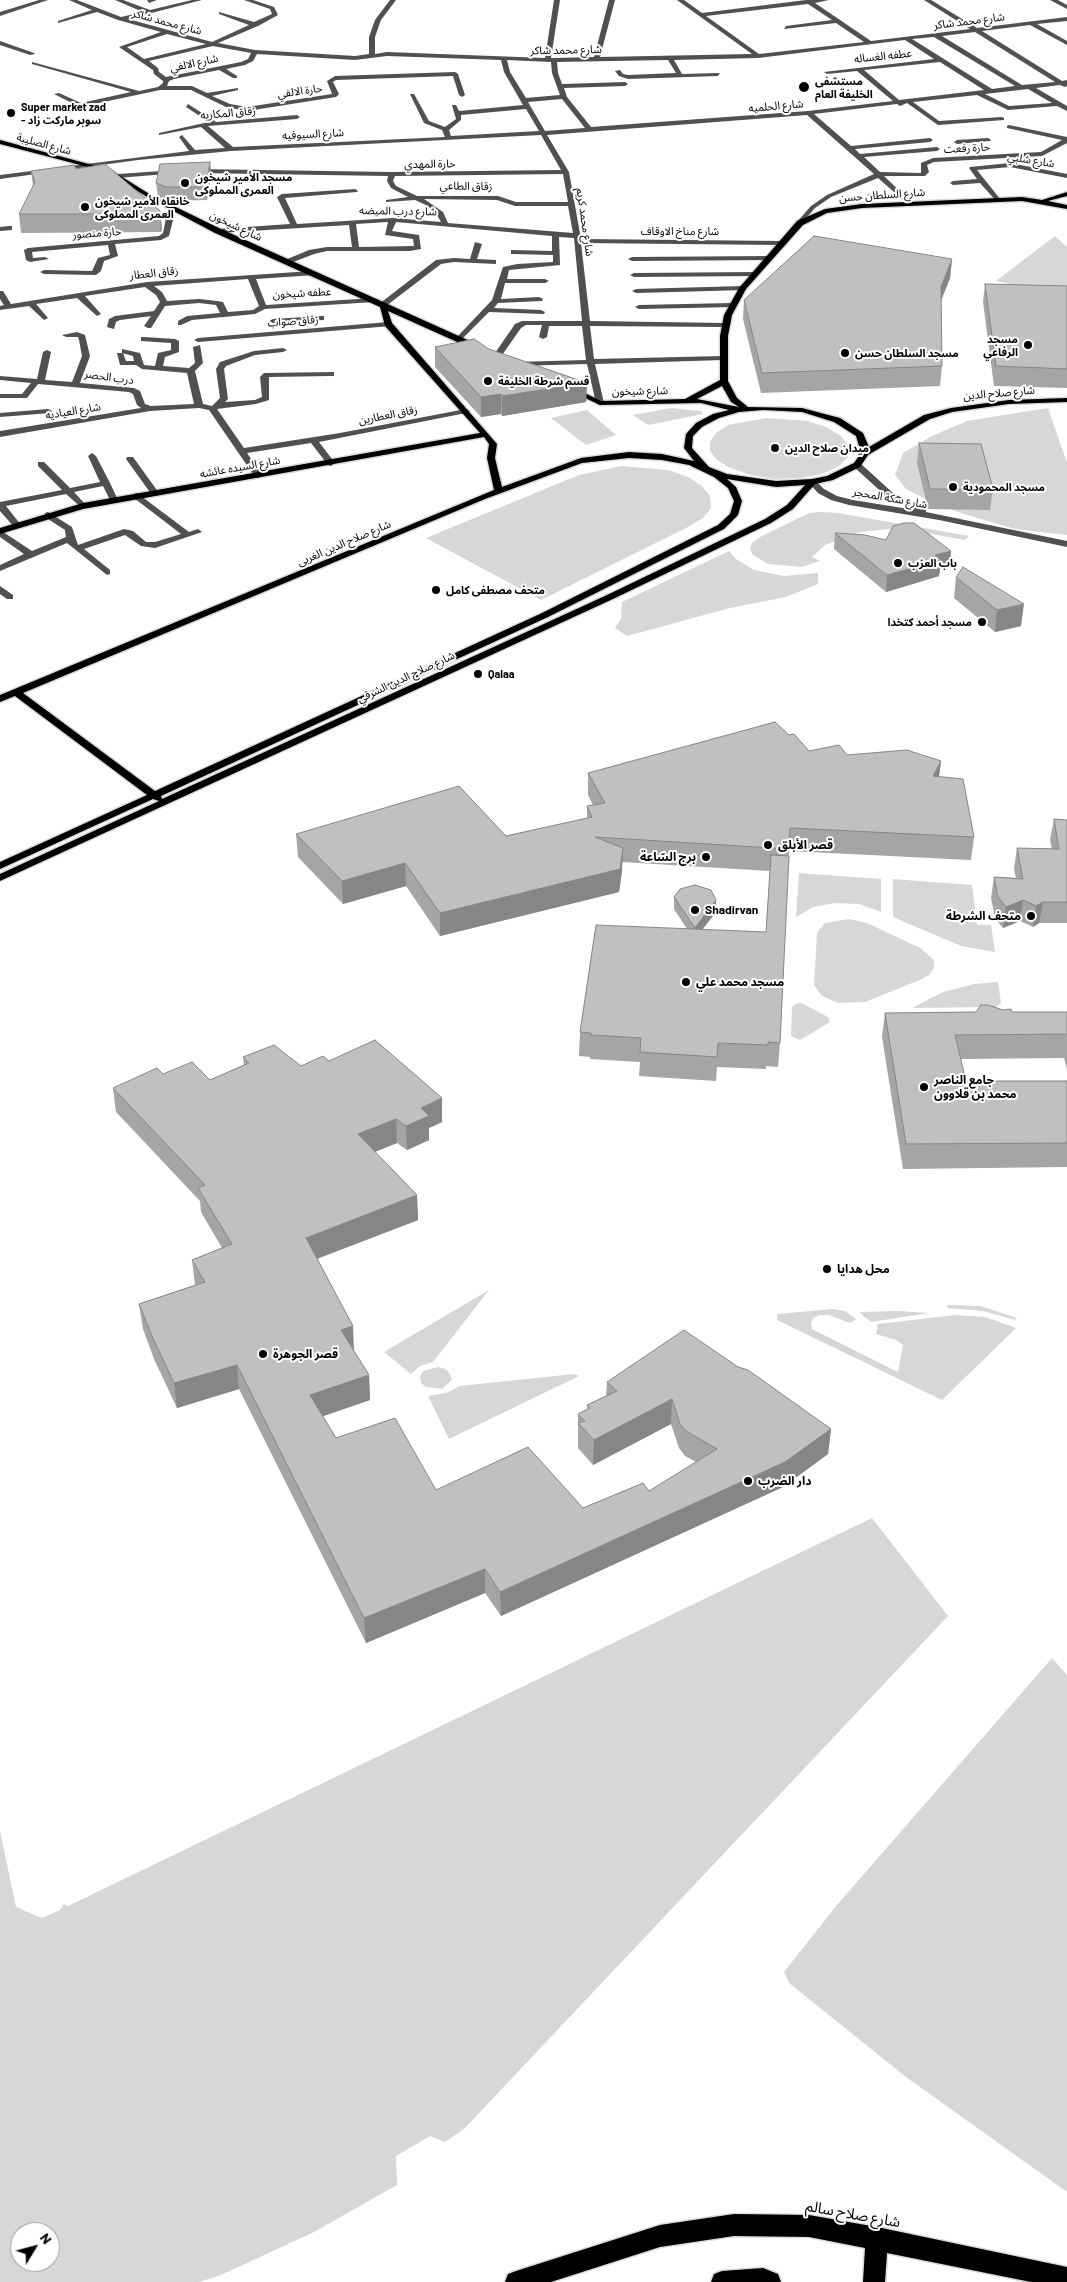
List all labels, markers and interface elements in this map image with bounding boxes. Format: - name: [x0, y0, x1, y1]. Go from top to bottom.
- street label: شارع محمد شاكر: [131, 6, 203, 38]
- street label: شارع محمد شاكر: [933, 10, 1005, 32]
- street label: شارع محمد شاكر: [530, 43, 602, 57]
- street label: عطفه الغساله: [853, 46, 913, 66]
- street label: شارع الالفي: [169, 51, 219, 75]
- place label: مستشفى الخليفة العام: [815, 74, 873, 100]
- marker: مستشفى الخليفة العام: [797, 80, 811, 94]
- street label: حارة الالفي: [277, 81, 323, 101]
- street label: شارع الحلميه: [748, 97, 804, 115]
- place label: Super market zad - سوبر ماركت زاد: [21, 100, 106, 126]
- street label: زقاق المكاريه: [200, 104, 256, 122]
- marker: Super market zad - سوبر ماركت زاد: [5, 107, 17, 119]
- street label: شارع السيوفيه: [282, 126, 344, 142]
- street label: شارع الصليبة: [15, 130, 73, 158]
- street label: حارة رفعت: [944, 140, 990, 156]
- street label: شارع شلبي: [1007, 150, 1055, 170]
- street label: حارة المهدي: [404, 157, 456, 171]
- place label: مسجد الأمير شيخون العمرى المملوكى: [195, 170, 292, 196]
- marker: مسجد الأمير شيخون العمرى المملوكى: [179, 177, 191, 189]
- street label: زقاق الطاعي: [440, 179, 492, 193]
- street label: شارع السلطان حسن: [838, 185, 926, 205]
- street label: شارع محمد كريم: [574, 187, 596, 257]
- place label: خانقاه الأمير شيخون العمرى المملوكى: [95, 194, 190, 220]
- marker: خانقاه الأمير شيخون العمرى المملوكى: [79, 201, 91, 213]
- street label: شارع درب الميضه: [359, 204, 437, 218]
- street label: شارع شيخون: [208, 208, 264, 244]
- street label: شارع مناخ الاوقاف: [641, 224, 719, 238]
- street label: حارة منصور: [72, 225, 122, 241]
- street label: زقاق العطار: [129, 264, 179, 282]
- street label: عطفه شيخون: [272, 285, 332, 301]
- street label: زقاق صواب: [267, 313, 319, 329]
- place label: مسجد الرفاعي: [983, 332, 1018, 358]
- marker: مسجد الرفاعي: [1022, 339, 1034, 351]
- place label: مسجد السلطان حسن: [855, 346, 959, 360]
- marker: مسجد السلطان حسن: [839, 347, 851, 359]
- street label: درب الحصر: [83, 367, 135, 387]
- place label: قسم شرطة الخليفة: [498, 374, 589, 388]
- marker: قسم شرطة الخليفة: [482, 375, 494, 387]
- street label: شارع صلاح الدين: [963, 383, 1035, 403]
- street label: شارع شيخون: [612, 384, 668, 398]
- street label: شارع العياديه: [44, 400, 102, 422]
- street label: زقاق العطارين: [357, 403, 419, 427]
- place label: ميدان صلاح الدين: [785, 441, 869, 455]
- marker: ميدان صلاح الدين: [769, 442, 781, 454]
- street label: شارع السيده عائشه: [199, 453, 281, 481]
- place label: مسجد المحمودية: [963, 480, 1045, 494]
- marker: مسجد المحمودية: [947, 481, 959, 493]
- street label: شارع سكة المحجر: [852, 485, 928, 511]
- street label: شارع صلاح الدين الغربى: [295, 517, 393, 569]
- place label: باب العزب: [908, 556, 957, 570]
- marker: باب العزب: [892, 557, 904, 569]
- place label: متحف مصطفى كامل: [446, 583, 545, 597]
- marker: متحف مصطفى كامل: [430, 584, 442, 596]
- place label: مسجد أحمد كتخدا: [887, 615, 972, 629]
- marker: مسجد أحمد كتخدا: [976, 616, 988, 628]
- street label: شارع صلاح الدين الشرقي: [355, 649, 457, 705]
- place label: Qalaa: [488, 667, 515, 681]
- marker: Qalaa: [472, 668, 484, 680]
- place label: قصر الأبلق: [778, 838, 833, 852]
- marker: قصر الأبلق: [762, 839, 774, 851]
- place label: برج السّاعة: [640, 850, 696, 864]
- marker: برج السّاعة: [700, 851, 712, 863]
- place label: Shadirvan: [705, 903, 758, 917]
- marker: Shadirvan: [689, 904, 701, 916]
- place label: متحف الشرطة: [946, 909, 1021, 923]
- marker: متحف الشرطة: [1025, 910, 1037, 922]
- place label: مسجد محمد علي: [696, 975, 784, 989]
- marker: مسجد محمد علي: [680, 976, 692, 988]
- place label: جامع الناصر محمد بن قلاوون: [934, 1073, 1017, 1101]
- marker: جامع الناصر محمد بن قلاوون: [918, 1081, 930, 1093]
- place label: محل هدايا: [837, 1262, 890, 1276]
- marker: محل هدايا: [821, 1263, 833, 1275]
- place label: قصر الجوهرة: [273, 1347, 338, 1361]
- marker: قصر الجوهرة: [257, 1348, 269, 1360]
- place label: دار الضرب: [758, 1474, 811, 1488]
- marker: دار الضرب: [742, 1475, 754, 1487]
- street label: شارع صلاح سالم: [804, 2197, 902, 2231]
- north arrow: [10, 2222, 60, 2272]
- text: N: [37, 2229, 56, 2247]

